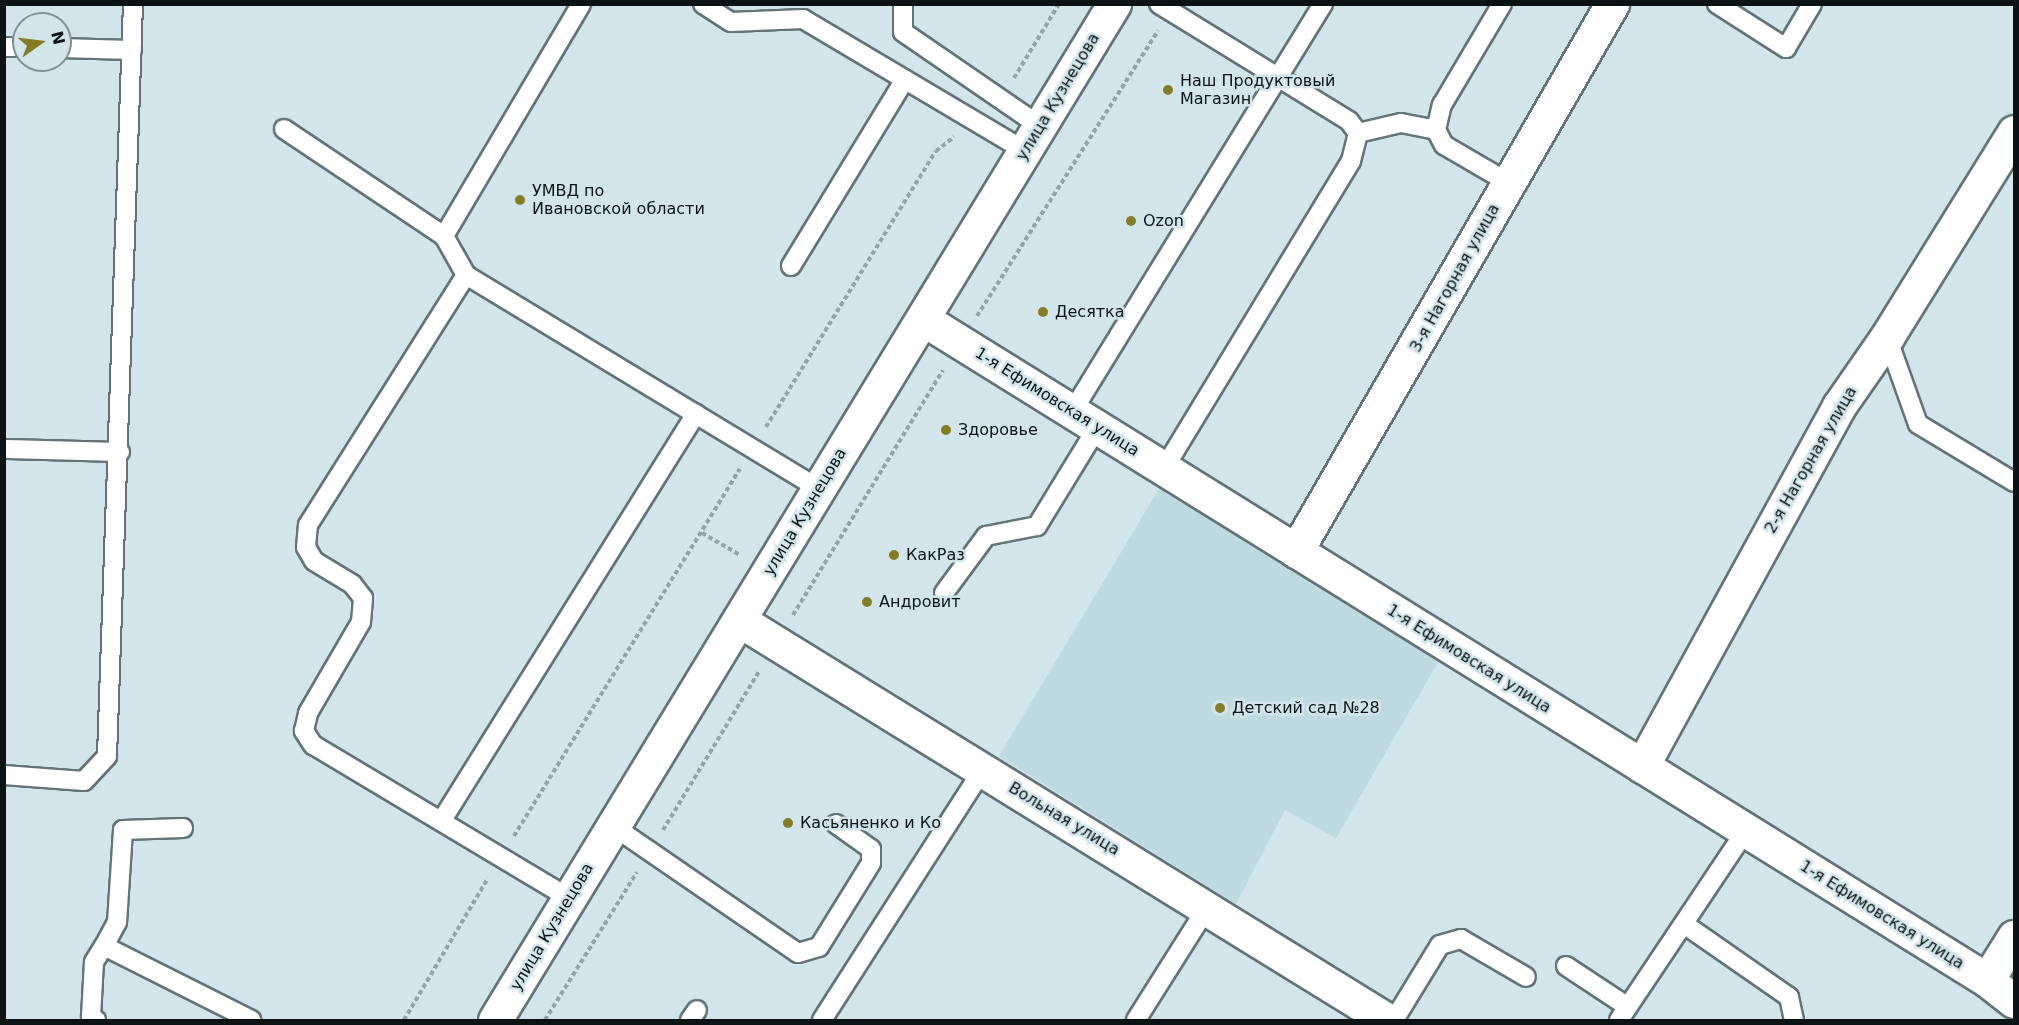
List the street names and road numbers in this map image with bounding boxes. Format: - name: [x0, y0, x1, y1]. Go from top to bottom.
- street label: улица Кузнецова: [1012, 30, 1104, 164]
- street label: 3-я Нагорная улица: [1406, 200, 1504, 356]
- street label: 1-я Ефимовская улица: [971, 344, 1143, 460]
- street label: 2-я Нагорная улица: [1761, 383, 1861, 537]
- street label: улица Кузнецова: [759, 445, 851, 579]
- street label: 1-я Ефимовская улица: [1383, 601, 1555, 717]
- street label: Вольная улица: [1005, 778, 1123, 860]
- street label: 1-я Ефимовская улица: [1796, 857, 1968, 973]
- street label: улица Кузнецова: [506, 860, 598, 994]

